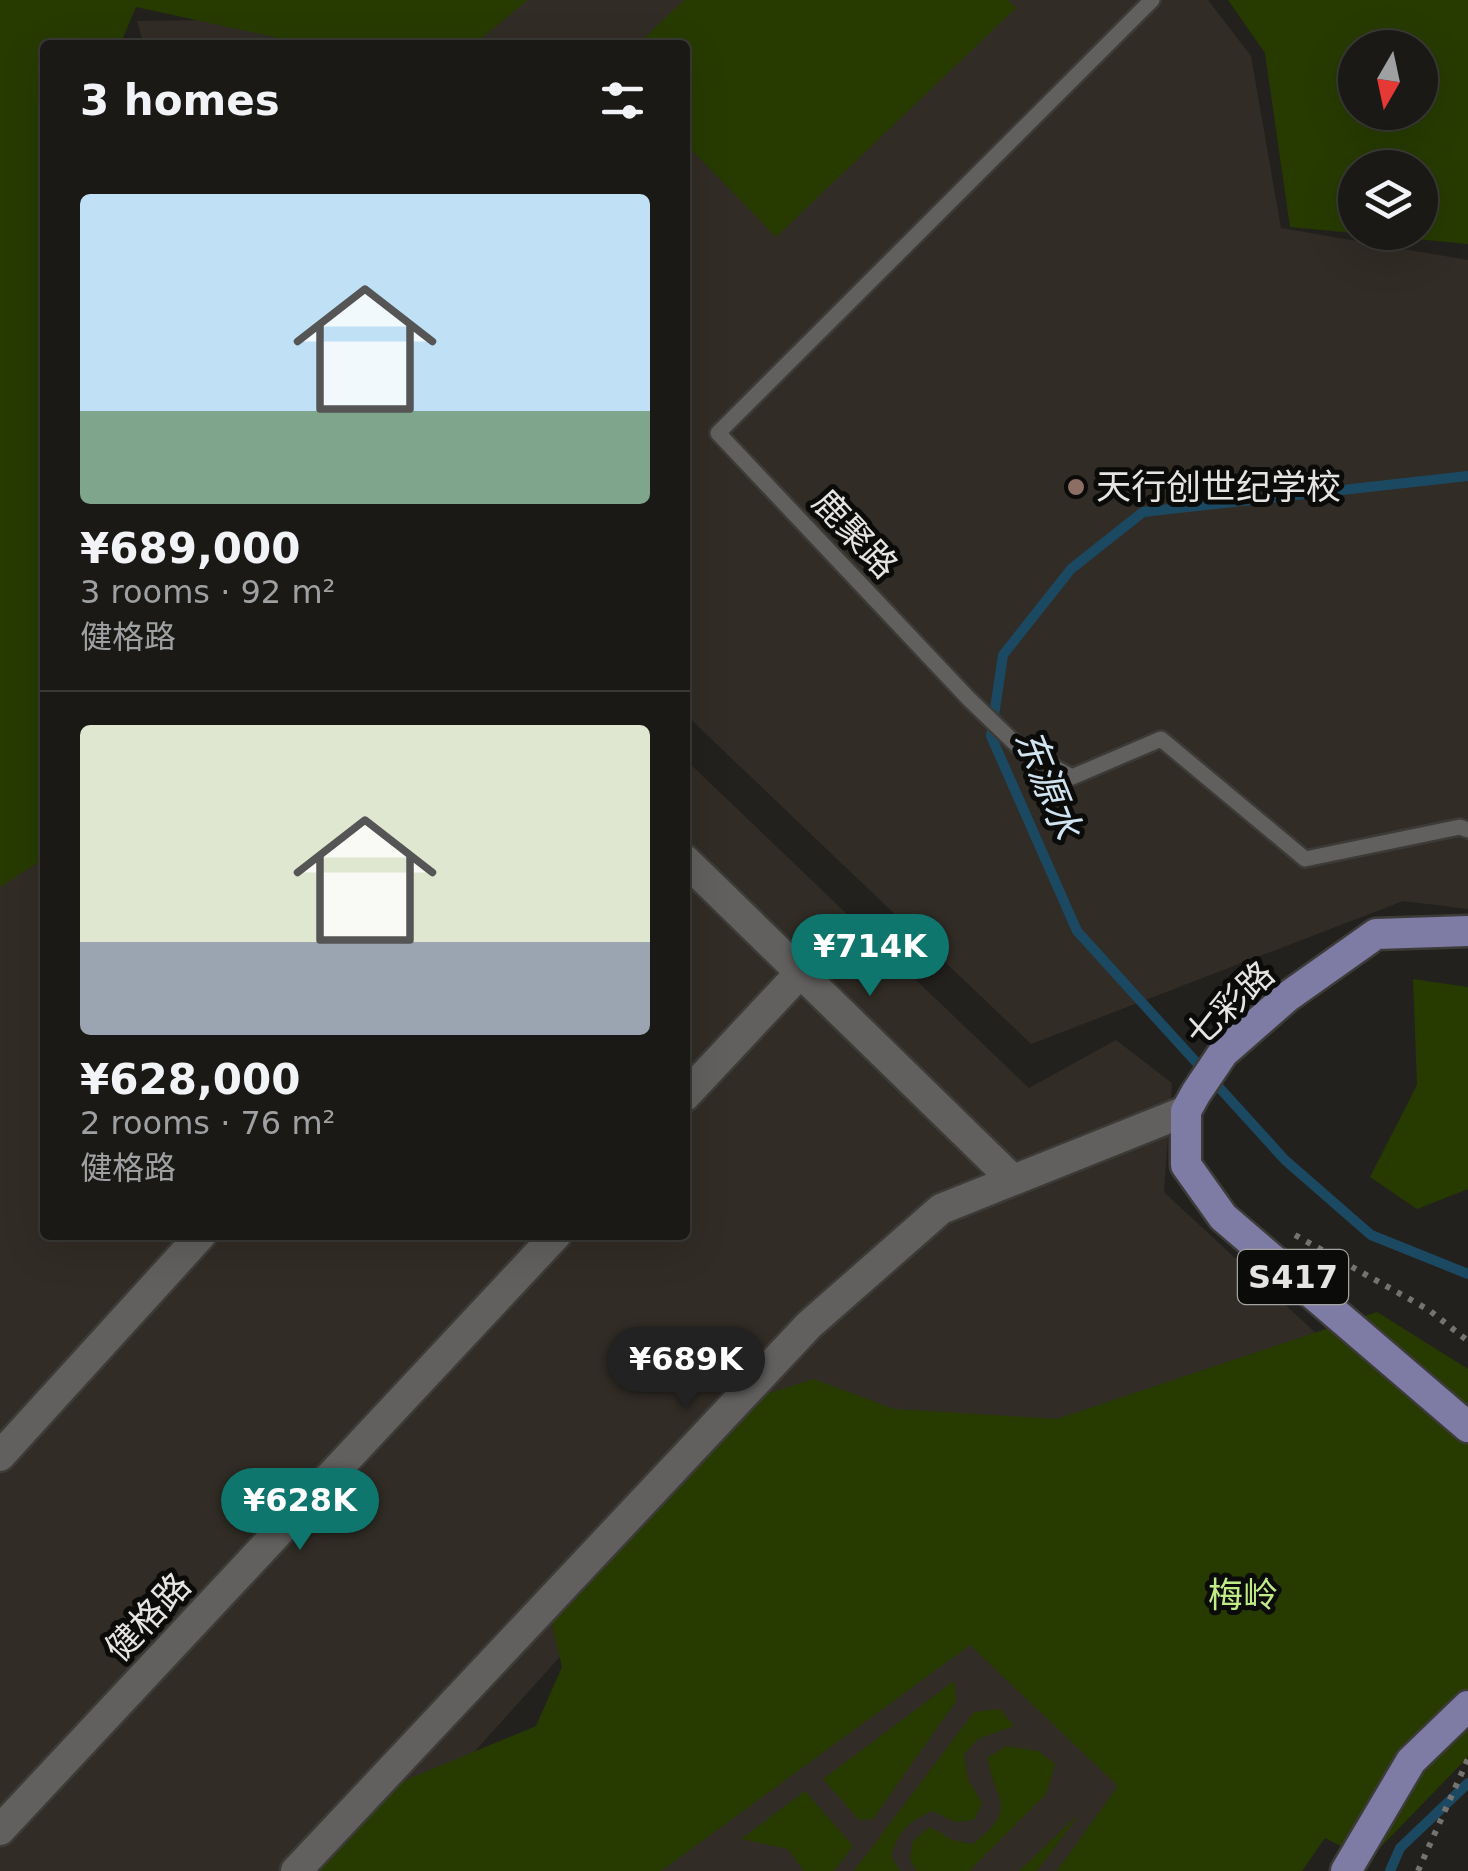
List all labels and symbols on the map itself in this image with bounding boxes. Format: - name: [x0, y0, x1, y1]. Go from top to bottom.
- north arrow: [1338, 30, 1438, 130]
- place label: 天行创世纪学校: [1096, 467, 1341, 507]
- marker: 天行创世纪学校: [1065, 476, 1087, 498]
- street label: 鹿聚路: [805, 482, 905, 586]
- water label: 东源水: [1006, 723, 1090, 847]
- pin: ¥714K: [800, 914, 940, 999]
- street label: 七彩路: [1178, 954, 1282, 1054]
- road number: S417: [1238, 1250, 1348, 1304]
- pin: ¥689K: [616, 1327, 756, 1412]
- pin: ¥628K: [230, 1468, 370, 1553]
- street label: 健格路: [98, 1565, 198, 1669]
- park label: 梅岭: [1208, 1575, 1278, 1615]

